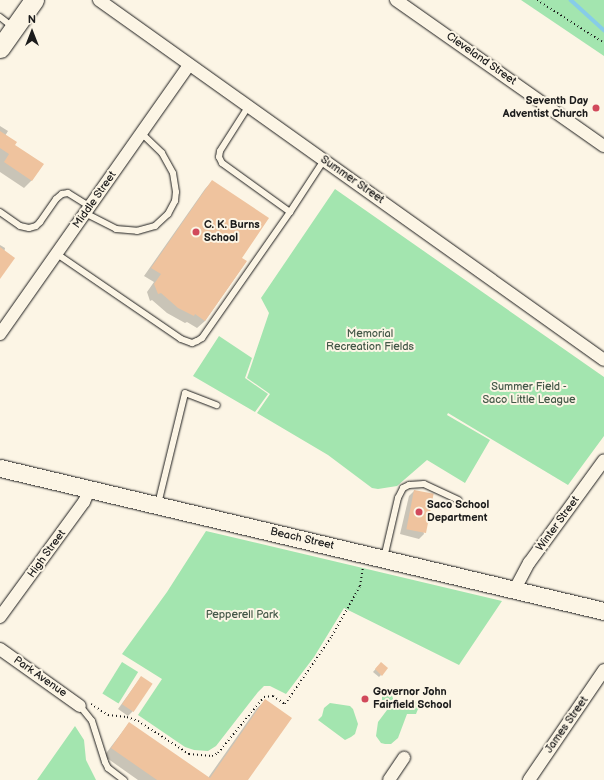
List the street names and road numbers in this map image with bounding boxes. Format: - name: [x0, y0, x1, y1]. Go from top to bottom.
- street label: Cleveland Street: [443, 30, 519, 88]
- street label: Summer Street: [318, 153, 386, 207]
- street label: Middle Street: [70, 169, 120, 231]
- street label: Winter Street: [534, 494, 582, 554]
- street label: Beach Street: [269, 525, 335, 553]
- street label: High Street: [25, 527, 69, 581]
- street label: Park Avenue: [11, 654, 69, 700]
- street label: James Street: [543, 694, 591, 756]

